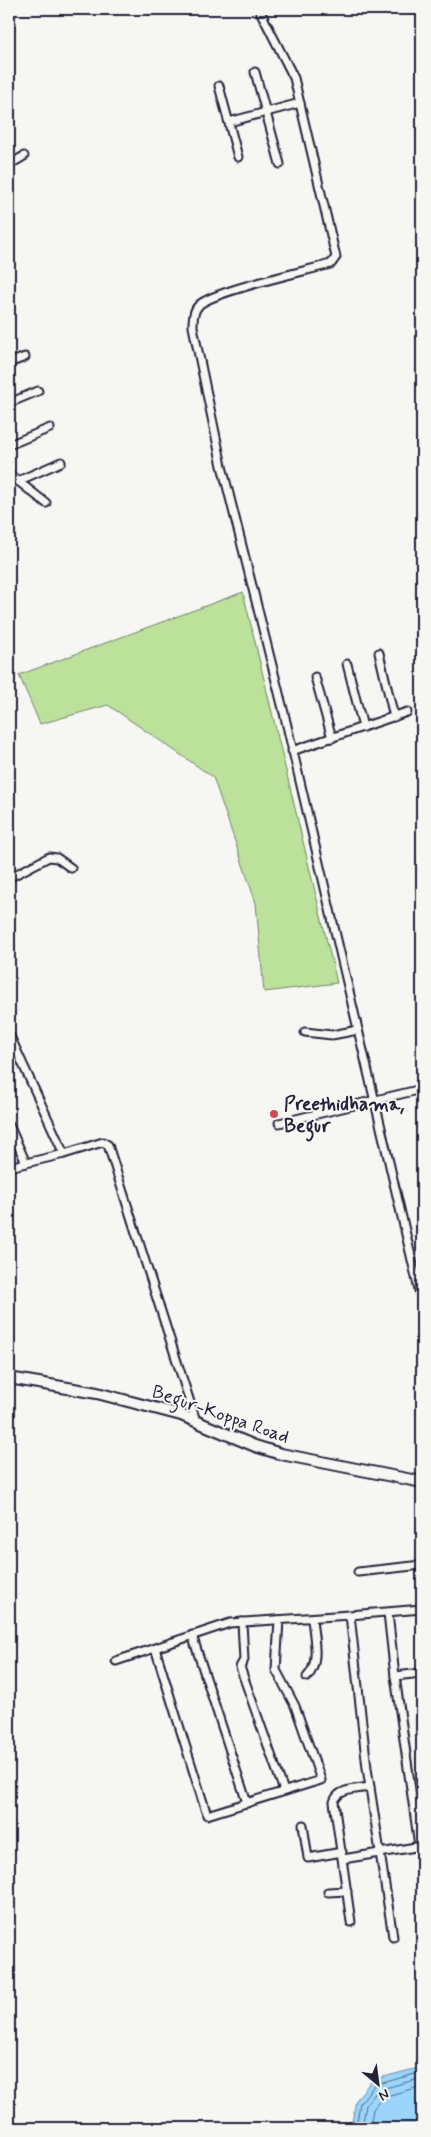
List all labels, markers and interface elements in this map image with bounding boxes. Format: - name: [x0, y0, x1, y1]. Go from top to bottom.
- place label: Preethidhama, Begur: [284, 1092, 404, 1142]
- marker: Preethidhama, Begur: [268, 1108, 280, 1120]
- street label: Begur-Koppa Road: [148, 1379, 292, 1452]
- north arrow: [354, 2060, 404, 2110]
- text: N: [375, 2084, 392, 2105]

